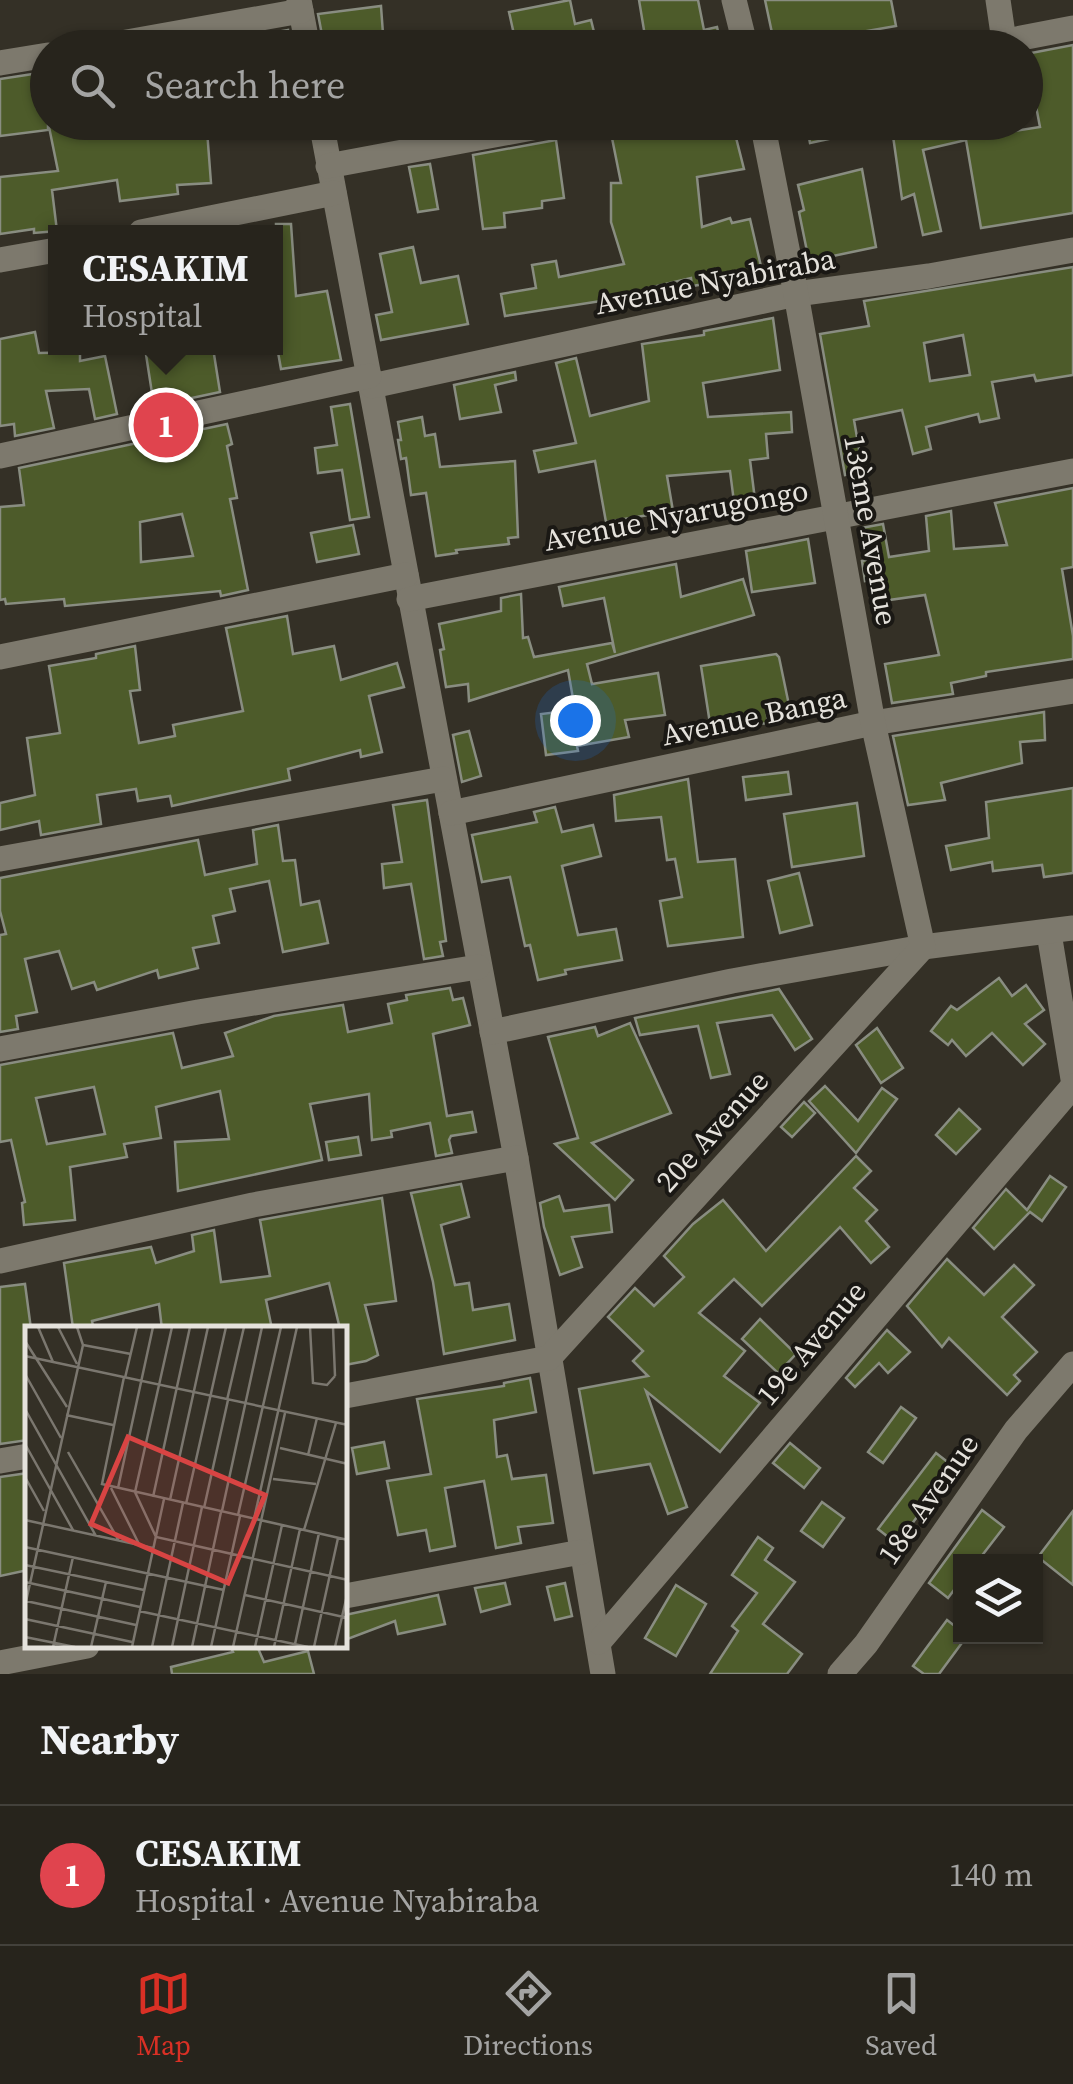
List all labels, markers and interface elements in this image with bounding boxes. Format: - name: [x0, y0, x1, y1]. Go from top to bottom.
- search box: [30, 30, 1043, 140]
- icon: search: [65, 58, 120, 113]
- text: Search here: [145, 59, 345, 111]
- popup: [48, 225, 283, 355]
- street label: Avenue Nyabiraba: [592, 238, 839, 324]
- text: CESAKIM: [82, 242, 249, 294]
- text: Hospital: [82, 294, 202, 338]
- pin: 1: [134, 388, 198, 462]
- street label: 13ème Avenue: [834, 431, 908, 629]
- street label: Avenue Nyarugongo: [540, 469, 812, 561]
- street label: Avenue Banga: [658, 676, 851, 756]
- your location: [550, 695, 601, 746]
- street label: 20e Avenue: [646, 1061, 778, 1201]
- street label: 19e Avenue: [747, 1272, 875, 1414]
- inset map: [25, 1326, 348, 1649]
- street label: 18e Avenue: [868, 1425, 988, 1573]
- map controls: [953, 1554, 1043, 1644]
- button: layers: [953, 1554, 1043, 1644]
- text: Nearby: [40, 1710, 179, 1768]
- text: CESAKIM: [135, 1827, 302, 1879]
- text: 1: [64, 1853, 81, 1897]
- text: 140 m: [949, 1853, 1033, 1897]
- text: Hospital · Avenue Nyabiraba: [135, 1879, 539, 1923]
- tab: Map: [136, 1966, 191, 2064]
- tab: Directions: [463, 1966, 593, 2064]
- tab: Saved: [865, 1966, 937, 2064]

